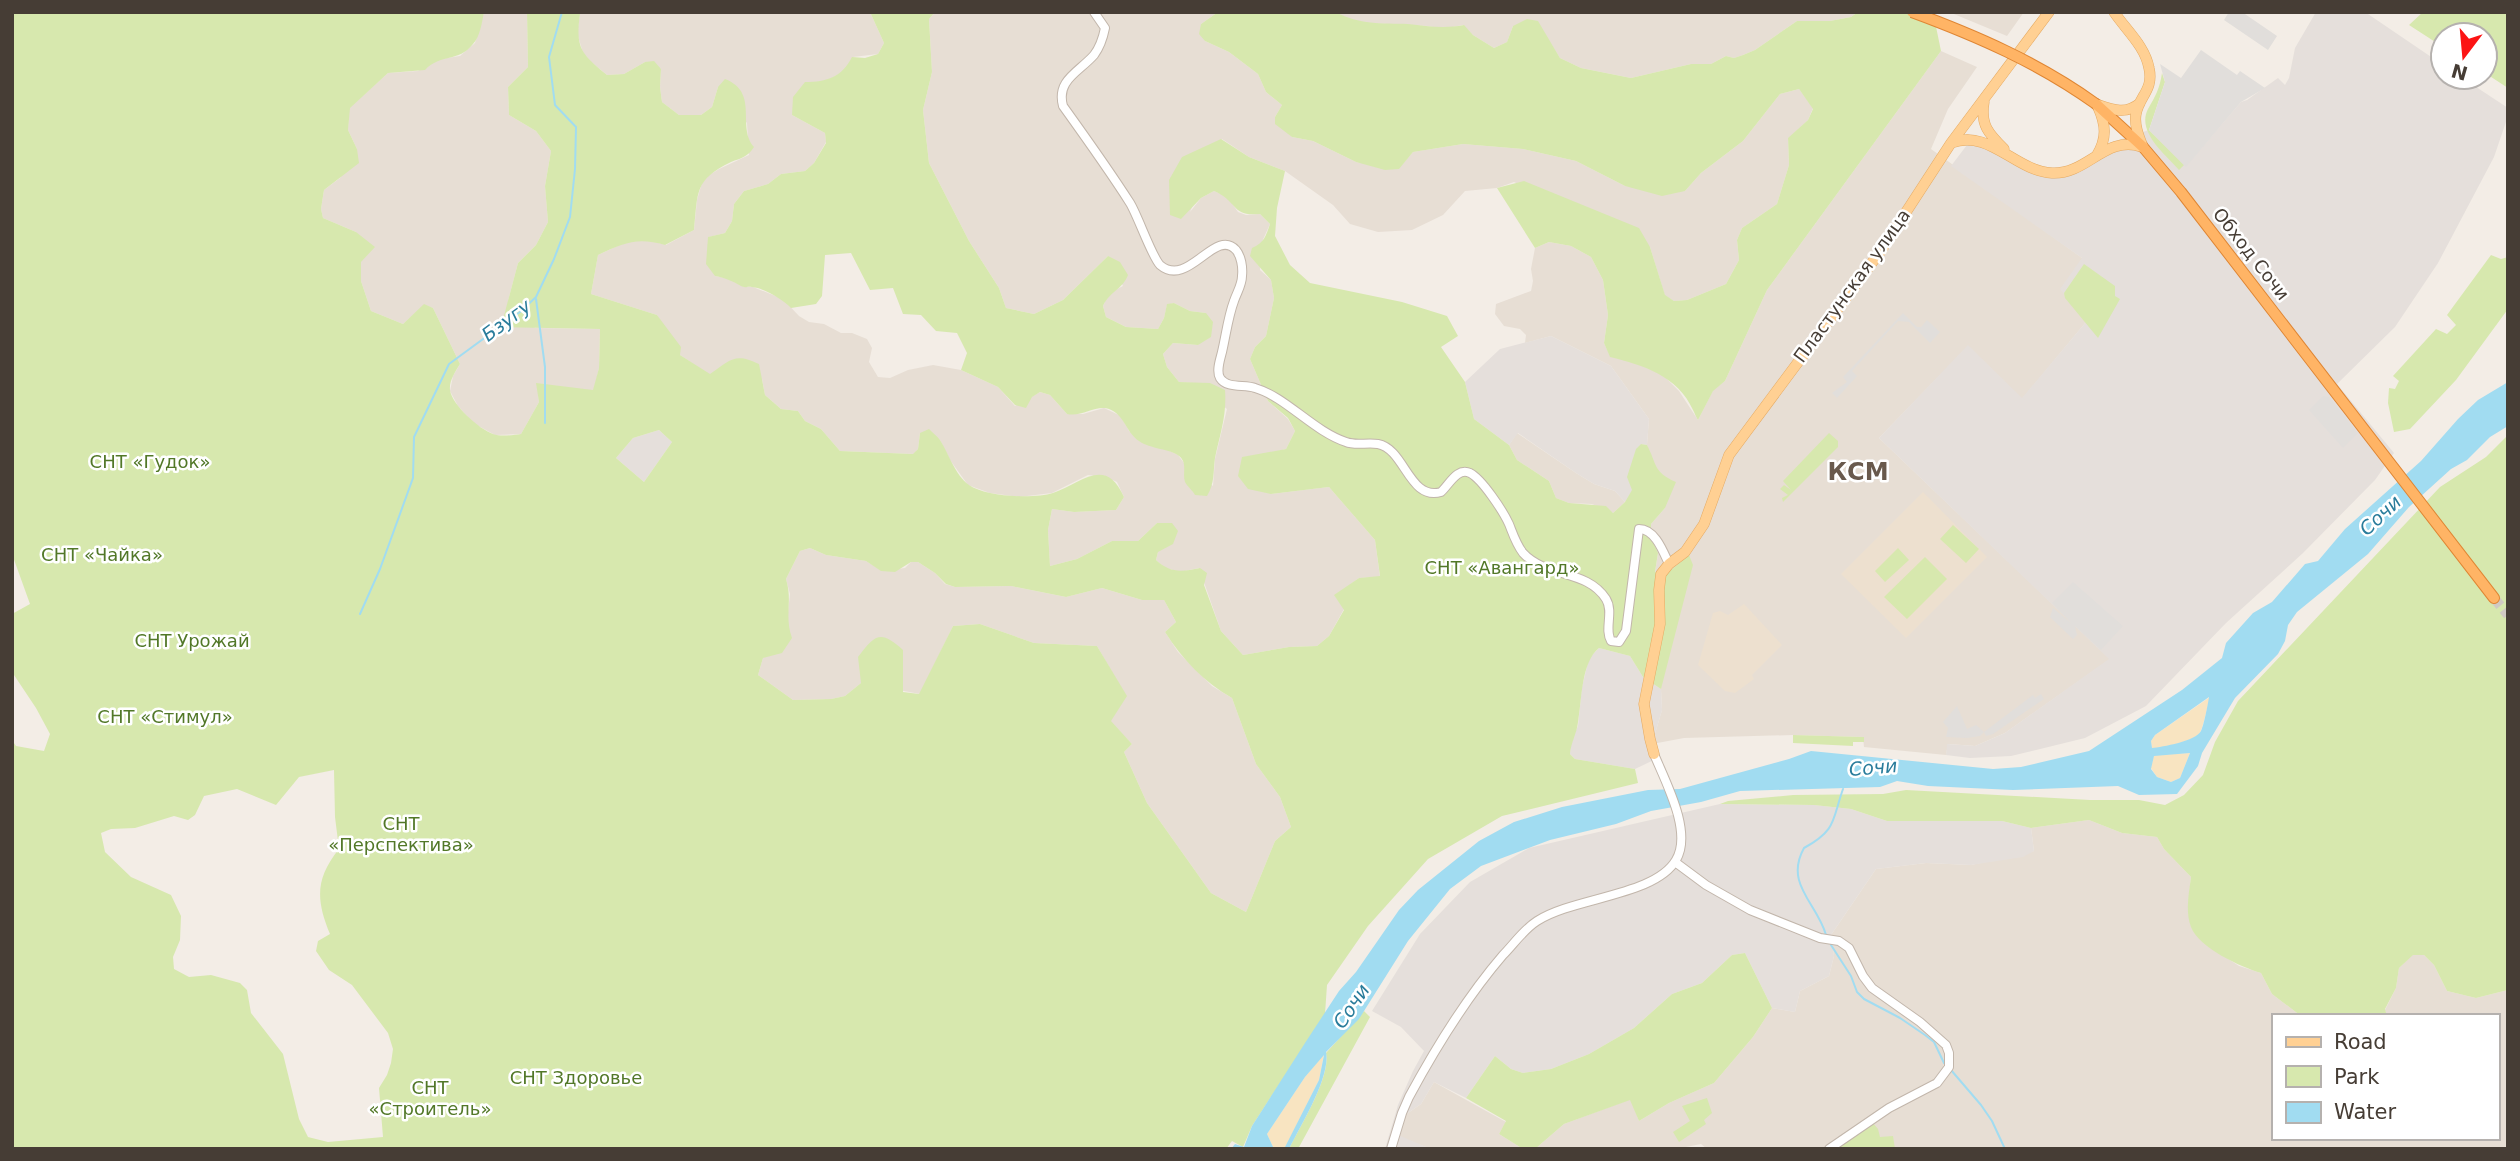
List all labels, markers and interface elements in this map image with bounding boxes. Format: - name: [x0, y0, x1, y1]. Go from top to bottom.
- north arrow: [2429, 21, 2499, 91]
- text: N: [2449, 60, 2470, 85]
- street label: Обход Сочи: [2209, 203, 2294, 304]
- street label: Пластунская улица: [1789, 205, 1914, 366]
- water label: Бзугу: [477, 294, 535, 346]
- park label: СНТ «Гудок»: [90, 451, 210, 472]
- district label: КСМ: [1827, 458, 1889, 486]
- water label: Сочи: [2355, 490, 2405, 540]
- park label: СНТ «Чайка»: [41, 544, 163, 565]
- park label: СНТ «Авангард»: [1425, 557, 1579, 578]
- park label: СНТ Урожай: [134, 630, 250, 651]
- park label: СНТ «Стимул»: [97, 706, 233, 727]
- water label: Сочи: [1848, 754, 1898, 780]
- park label: СНТ «Перспектива»: [328, 813, 474, 855]
- water label: Сочи: [1328, 980, 1374, 1032]
- legend: [2272, 1014, 2499, 1140]
- text: Road: [2334, 1030, 2387, 1054]
- text: Park: [2334, 1065, 2380, 1089]
- park label: СНТ Здоровье: [510, 1067, 642, 1088]
- park label: СНТ «Строитель»: [369, 1077, 491, 1119]
- text: Water: [2334, 1100, 2396, 1124]

